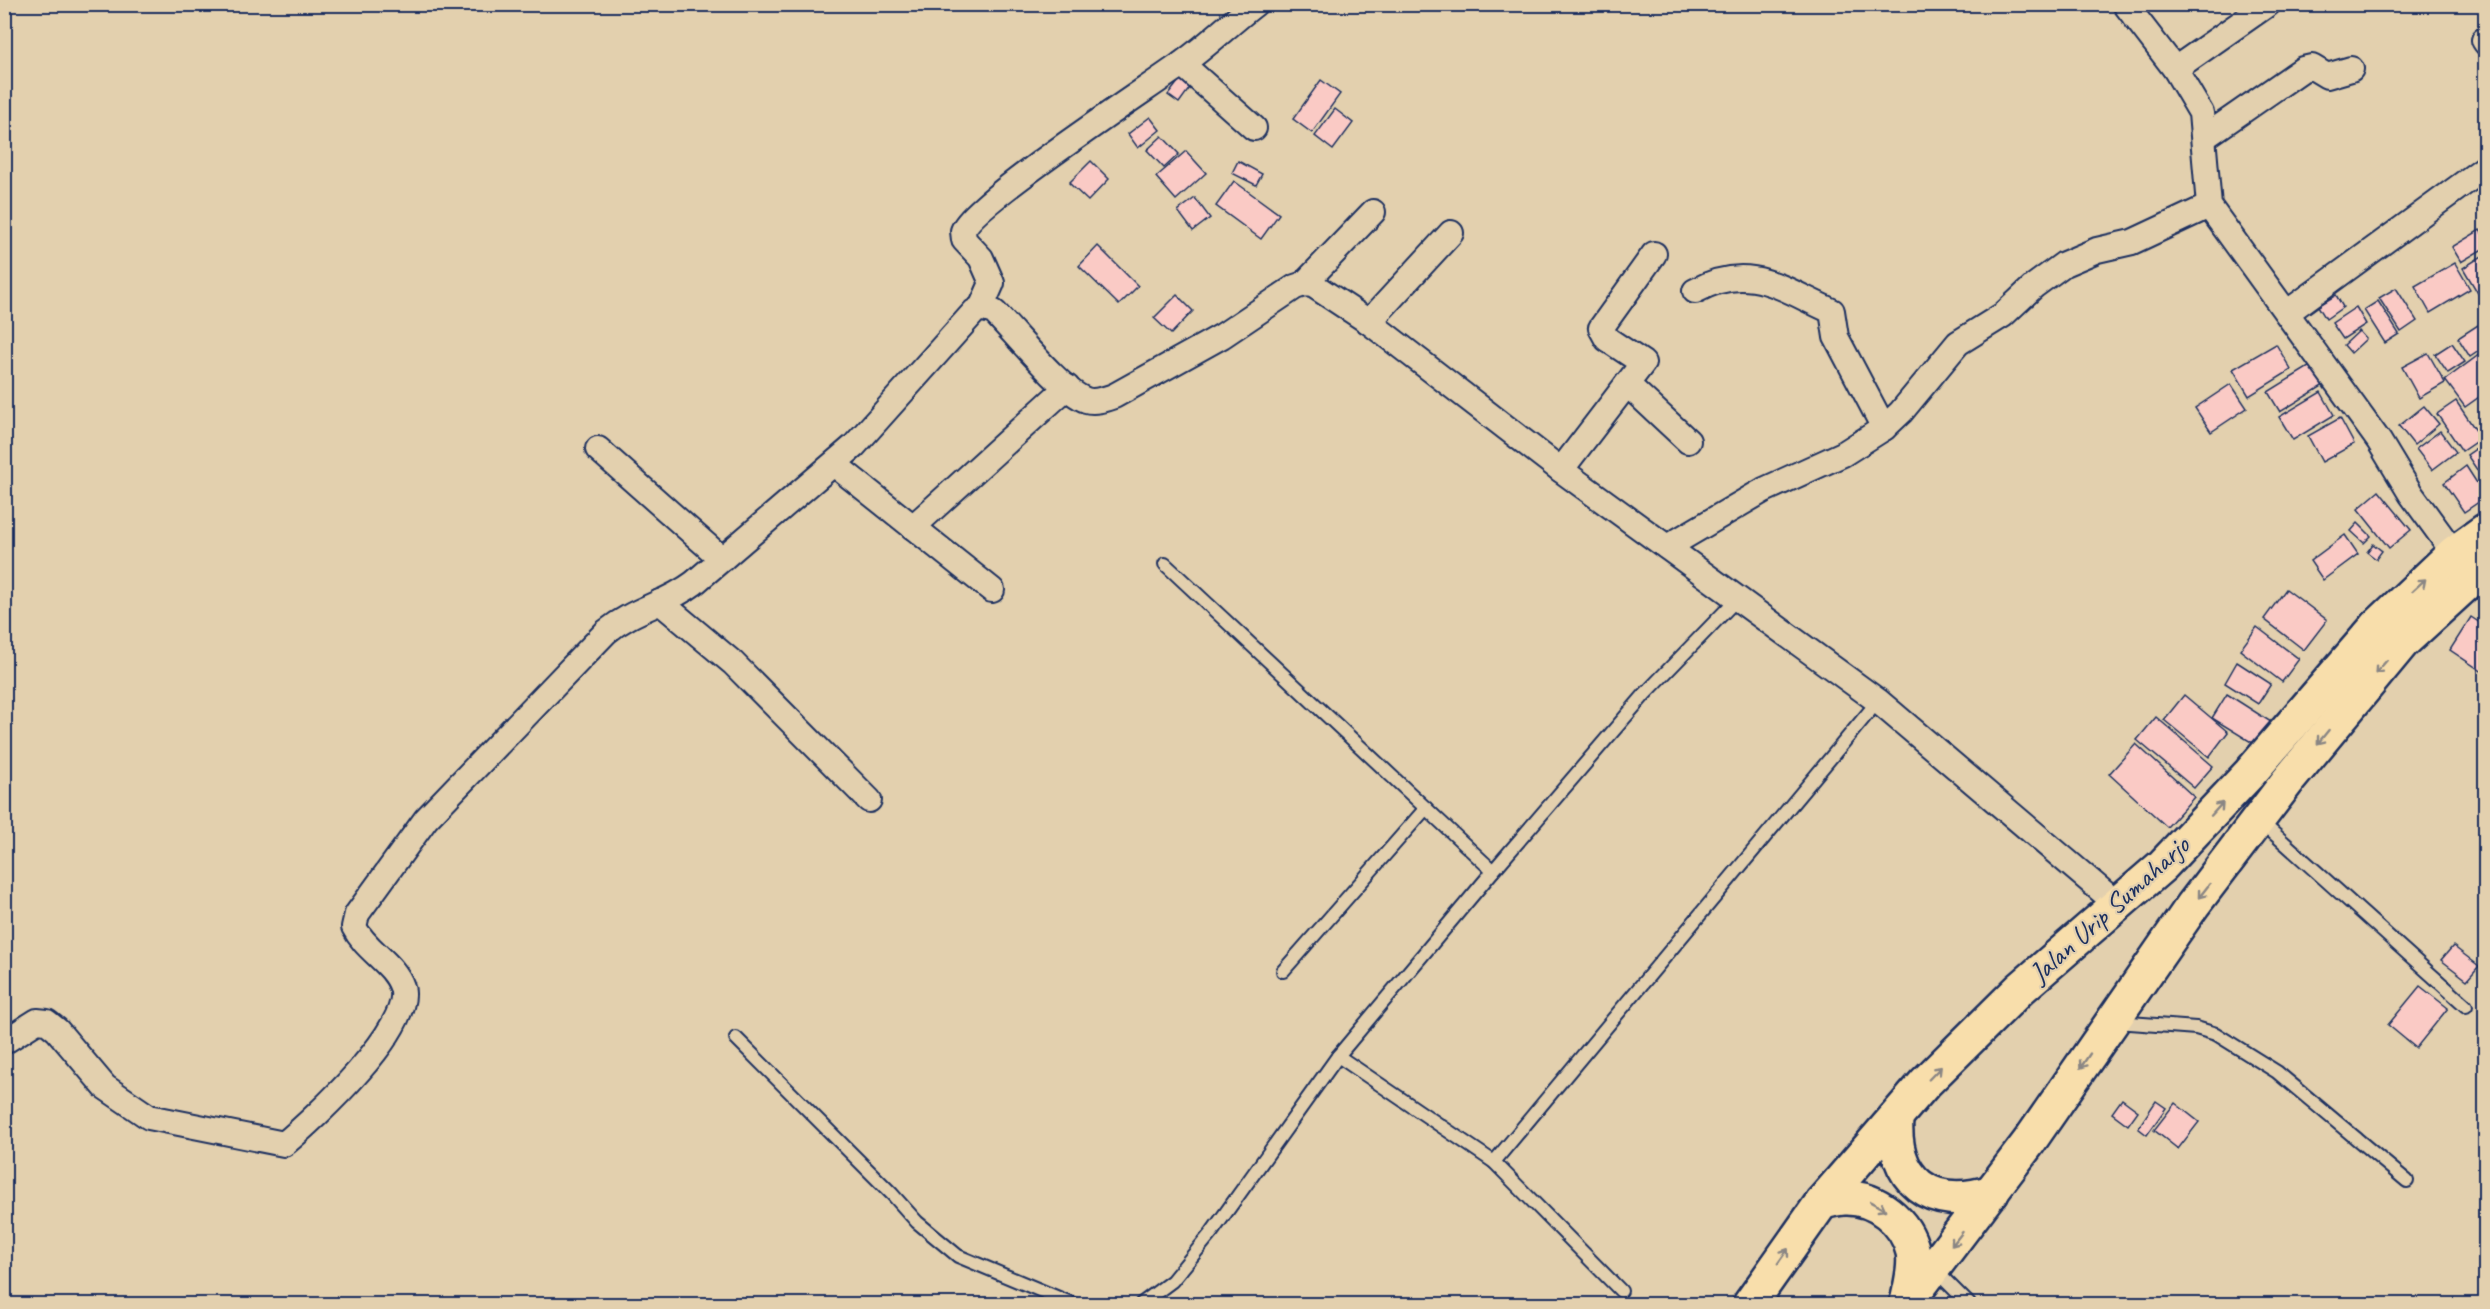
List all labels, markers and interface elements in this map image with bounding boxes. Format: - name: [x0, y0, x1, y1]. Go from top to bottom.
- one-way arrow: [2411, 578, 2426, 592]
- one-way arrow: [2375, 659, 2388, 675]
- one-way arrow: [2317, 729, 2330, 745]
- one-way arrow: [2210, 802, 2224, 817]
- street label: Jalan Urip Sumaharjo: [2020, 826, 2198, 991]
- one-way arrow: [2197, 883, 2210, 899]
- one-way arrow: [2079, 1052, 2091, 1068]
- one-way arrow: [1928, 1065, 1942, 1080]
- one-way arrow: [1869, 1200, 1886, 1212]
- one-way arrow: [1950, 1231, 1963, 1247]
- one-way arrow: [1777, 1249, 1789, 1265]

